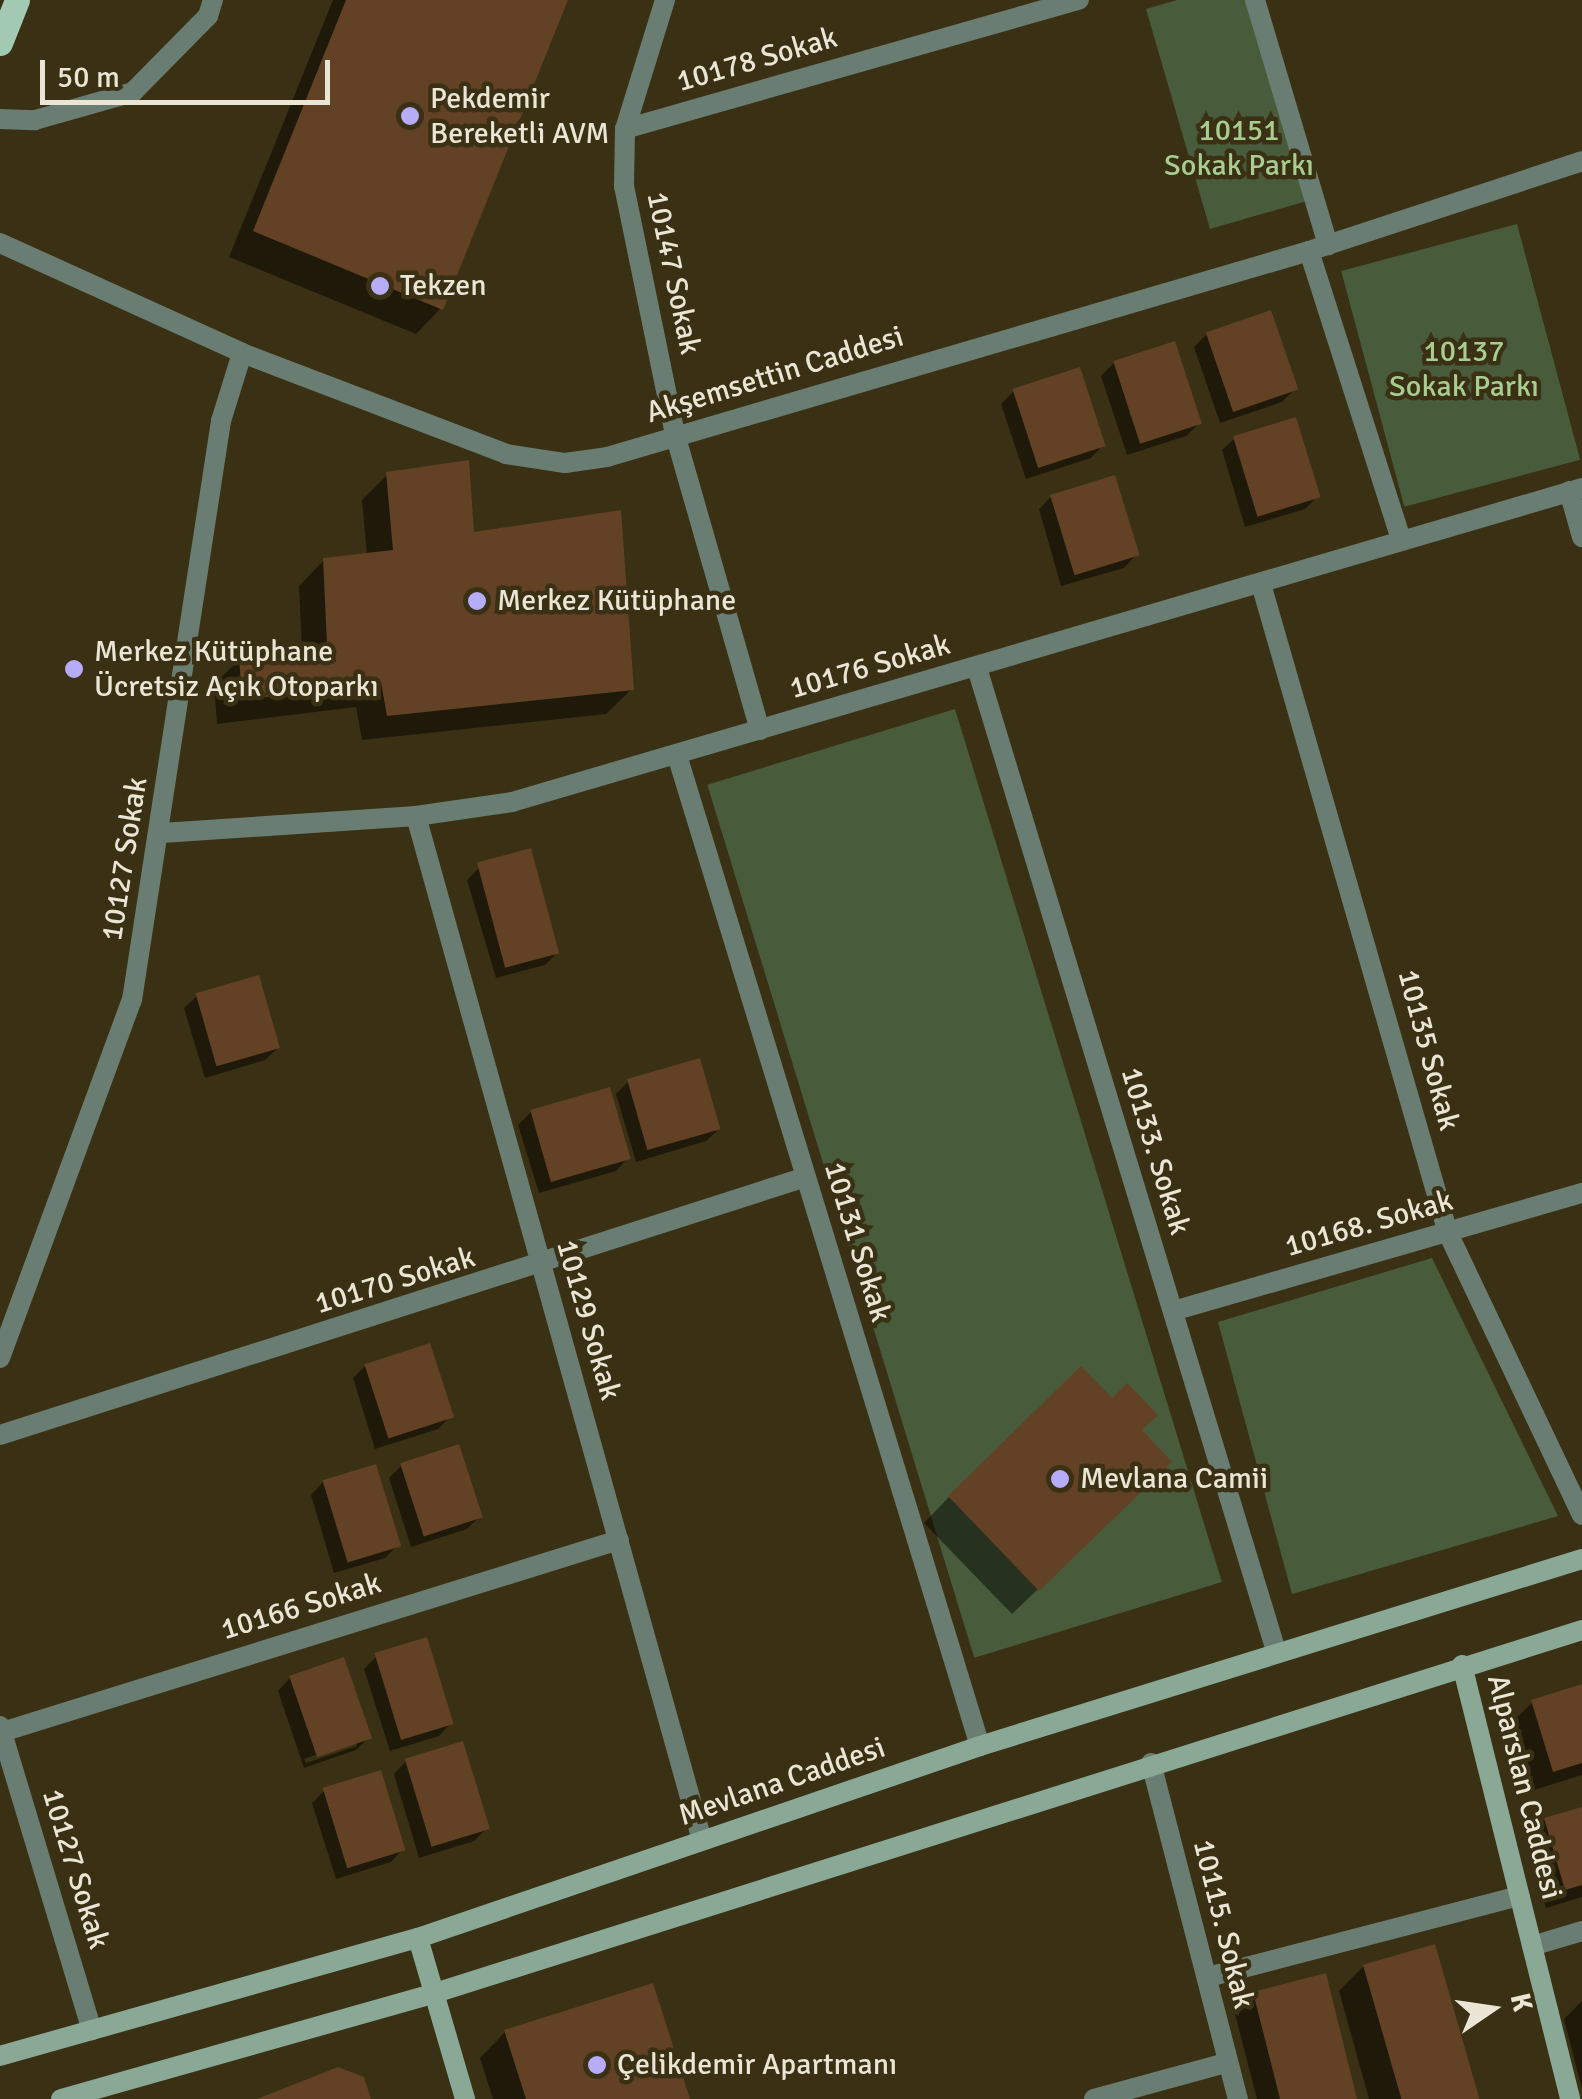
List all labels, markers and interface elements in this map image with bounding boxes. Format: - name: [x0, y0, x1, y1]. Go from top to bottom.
- street label: 10178 Sokak: [673, 20, 841, 100]
- scale bar: [45, 40, 335, 102]
- text: 50 m: [57, 59, 120, 96]
- place label: Pekdemir Bereketli AVM: [430, 81, 610, 152]
- marker: Pekdemir Bereketli AVM: [399, 105, 421, 127]
- park label: 10151 Sokak Parkı: [1164, 113, 1314, 184]
- street label: 10147 Sokak: [638, 188, 708, 358]
- place label: Tekzen: [400, 268, 487, 304]
- marker: Tekzen: [369, 275, 391, 297]
- street label: Akşemsettin Caddesi: [642, 319, 908, 431]
- park label: 10137 Sokak Parkı: [1389, 334, 1539, 404]
- place label: Merkez Kütüphane: [497, 583, 736, 619]
- marker: Merkez Kütüphane: [466, 590, 488, 612]
- street label: 10176 Sokak: [786, 627, 954, 707]
- place label: Merkez Kütüphane Ücretsiz Açık Otoparkı: [94, 634, 379, 704]
- marker: Merkez Kütüphane Ücretsiz Açık Otoparkı: [63, 658, 85, 680]
- street label: 10127 Sokak: [94, 775, 156, 943]
- street label: 10135 Sokak: [1389, 966, 1467, 1134]
- street label: 10133. Sokak: [1112, 1063, 1198, 1239]
- street label: 10131 Sokak: [816, 1158, 898, 1326]
- street label: 10168. Sokak: [1281, 1183, 1457, 1265]
- street label: 10129 Sokak: [548, 1236, 628, 1404]
- street label: 10170 Sokak: [311, 1240, 479, 1322]
- place label: Mevlana Camii: [1080, 1461, 1268, 1497]
- marker: Mevlana Camii: [1049, 1468, 1071, 1490]
- street label: 10166 Sokak: [217, 1566, 385, 1648]
- street label: Alparslan Caddesi: [1479, 1671, 1569, 1903]
- street label: Mevlana Caddesi: [674, 1730, 890, 1834]
- street label: 10127 Sokak: [34, 1785, 116, 1953]
- street label: 10115. Sokak: [1185, 1836, 1261, 2012]
- north arrow: [1442, 1959, 1542, 2059]
- text: K: [1503, 1990, 1540, 2015]
- place label: Çelikdemir Apartmanı: [617, 2047, 897, 2083]
- marker: Çelikdemir Apartmanı: [586, 2054, 608, 2076]

